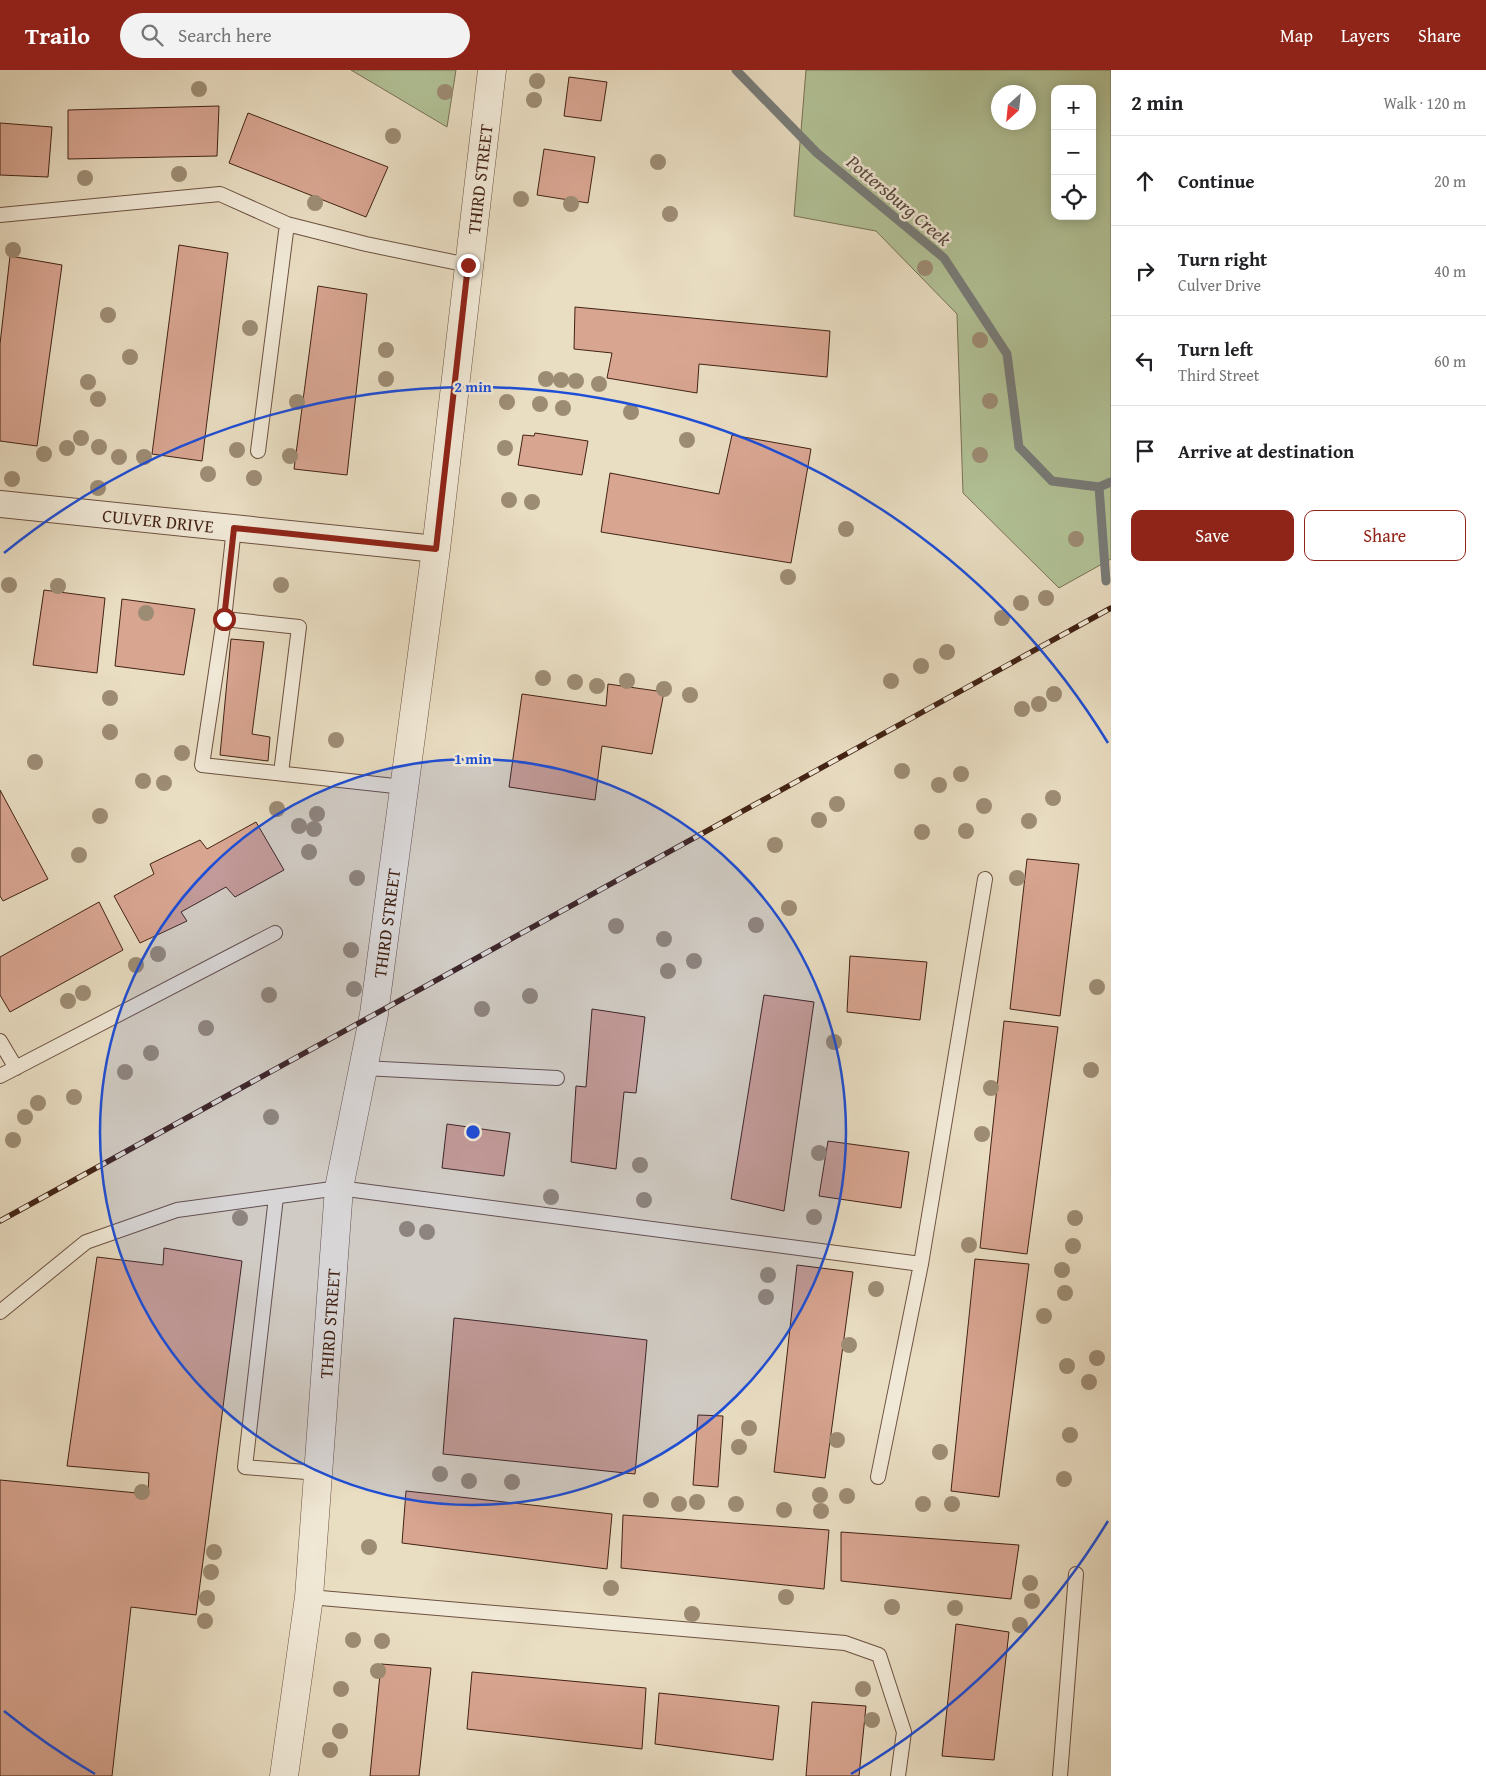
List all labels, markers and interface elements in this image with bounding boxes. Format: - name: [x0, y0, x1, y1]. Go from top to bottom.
- search box: [120, 13, 470, 58]
- text: Trailo: [25, 18, 90, 53]
- icon: search: [138, 21, 166, 49]
- text: Search here: [178, 21, 272, 49]
- text: Map: [1280, 22, 1313, 49]
- text: Layers: [1341, 22, 1390, 49]
- text: Share: [1418, 22, 1461, 49]
- north arrow: [991, 85, 1036, 130]
- map controls: [1051, 85, 1096, 220]
- button: +: [1051, 85, 1096, 130]
- text: 2 min: [1131, 87, 1183, 118]
- text: Walk · 120 m: [1383, 91, 1466, 115]
- street label: THIRD STREET: [459, 123, 499, 235]
- button: −: [1051, 130, 1096, 175]
- water label: Pottersburg Creek: [840, 147, 958, 252]
- icon: ahead: [1131, 167, 1159, 195]
- text: Continue: [1178, 167, 1255, 195]
- text: 20 m: [1434, 169, 1466, 193]
- button: locate: [1051, 175, 1096, 220]
- text: Turn right: [1178, 245, 1267, 273]
- route end: [457, 254, 480, 277]
- icon: right: [1131, 257, 1159, 285]
- text: 40 m: [1434, 259, 1466, 283]
- text: Culver Drive: [1178, 273, 1261, 297]
- text: Turn left: [1178, 335, 1253, 363]
- icon: left: [1131, 347, 1159, 375]
- text: 60 m: [1434, 349, 1466, 373]
- text: Third Street: [1178, 363, 1259, 387]
- text: 2 min: [454, 376, 492, 397]
- icon: arrive: [1131, 437, 1159, 465]
- text: Arrive at destination: [1178, 437, 1354, 465]
- street label: CULVER DRIVE: [101, 501, 215, 539]
- button: Save: [1131, 510, 1294, 561]
- button: Share: [1304, 510, 1466, 561]
- route start: [213, 608, 236, 631]
- text: 1 min: [454, 748, 492, 769]
- street label: THIRD STREET: [365, 867, 407, 980]
- centre of rings: [464, 1123, 482, 1141]
- street label: THIRD STREET: [312, 1267, 347, 1380]

